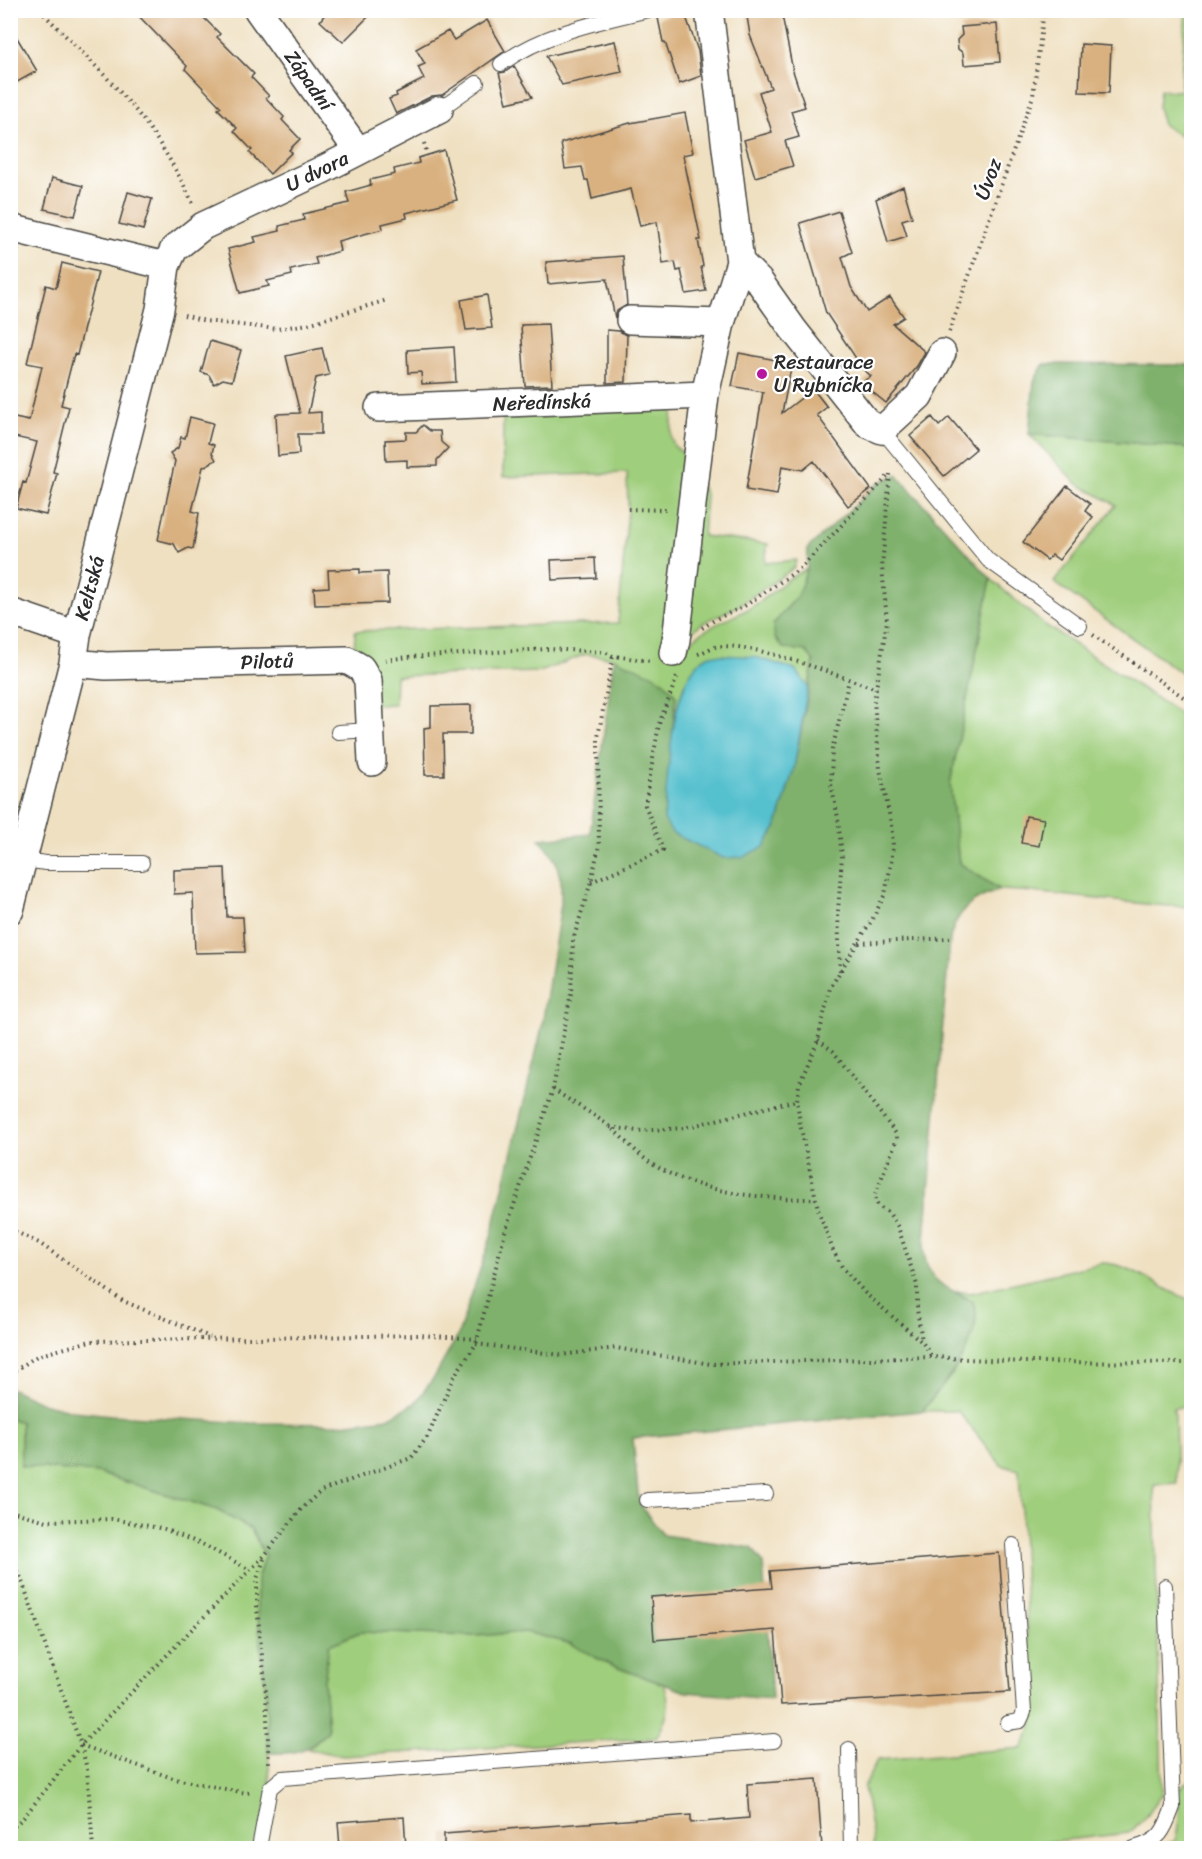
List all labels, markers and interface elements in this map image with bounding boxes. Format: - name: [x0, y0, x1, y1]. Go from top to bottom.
- street label: Západní: [275, 42, 344, 120]
- street label: U dvora: [280, 141, 356, 202]
- street label: Úvoz: [965, 153, 1012, 205]
- place label: Restaurace U Rybníčka: [774, 345, 874, 403]
- marker: Restaurace U Rybníčka: [755, 367, 769, 381]
- street label: Neředínská: [492, 383, 592, 422]
- street label: Keltská: [64, 552, 115, 624]
- street label: Pilotů: [240, 643, 294, 680]

